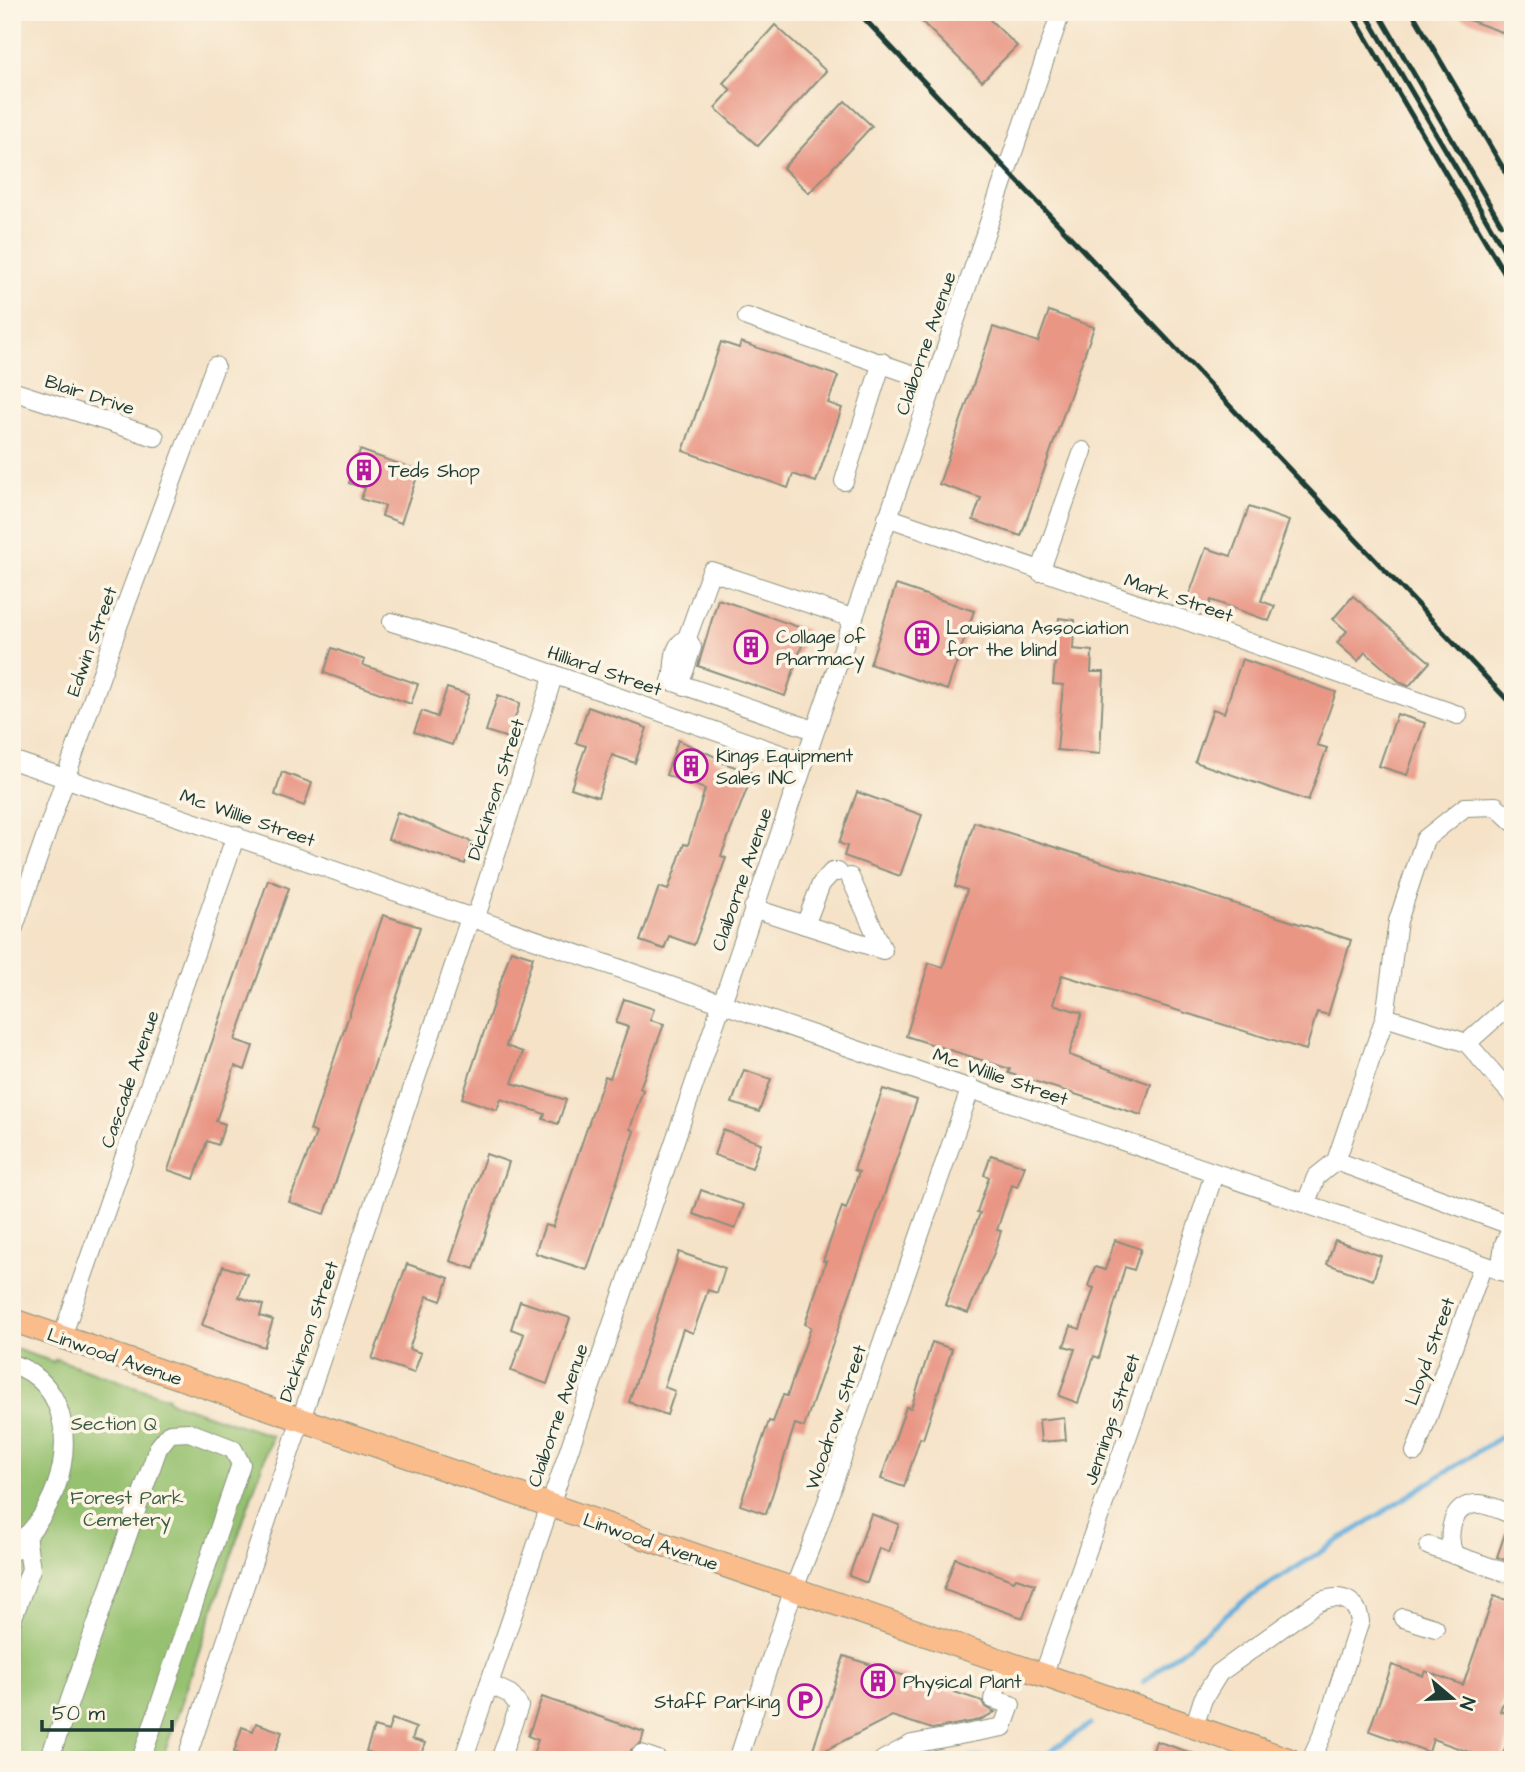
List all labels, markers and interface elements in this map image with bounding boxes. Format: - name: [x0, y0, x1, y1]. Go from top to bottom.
- street label: Claiborne Avenue: [889, 268, 964, 419]
- street label: Blair Drive: [41, 368, 138, 423]
- building icon: Teds Shop: [345, 451, 383, 489]
- place label: Teds Shop: [388, 458, 480, 485]
- street label: Mark Street: [1120, 567, 1237, 630]
- street label: Edwin Street: [60, 583, 125, 700]
- place label: Louisiana Association for the blind: [946, 615, 1128, 664]
- building icon: Louisiana Association for the blind: [903, 619, 941, 657]
- place label: Collage of Pharmacy: [776, 624, 866, 674]
- building icon: Collage of Pharmacy: [732, 628, 770, 666]
- street label: Hilliard Street: [544, 639, 666, 704]
- street label: Dickinson Street: [461, 715, 532, 864]
- place label: Kings Equipment Sales INC: [716, 743, 853, 792]
- building icon: Kings Equipment Sales INC: [672, 747, 710, 785]
- street label: Mc Willie Street: [176, 783, 319, 854]
- street label: Claiborne Avenue: [705, 804, 780, 955]
- street label: Cascade Avenue: [94, 1007, 167, 1152]
- street label: Mc Willie Street: [929, 1042, 1072, 1113]
- street label: Dickinson Street: [273, 1257, 346, 1405]
- street label: Lloyd Street: [1398, 1293, 1464, 1410]
- street label: Linwood Avenue: [43, 1322, 186, 1393]
- street label: Claiborne Avenue: [521, 1340, 596, 1491]
- street label: Woodrow Street: [799, 1341, 874, 1494]
- street label: Jennings Street: [1077, 1350, 1149, 1489]
- park label: Section Q: [71, 1411, 157, 1438]
- park label: Forest Park Cemetery: [70, 1485, 184, 1535]
- street label: Linwood Avenue: [579, 1507, 722, 1578]
- building icon: Physical Plant: [859, 1662, 897, 1700]
- north arrow: [1416, 1664, 1486, 1734]
- place label: Physical Plant: [903, 1669, 1022, 1697]
- parking icon: Staff Parking: [786, 1682, 824, 1720]
- scale bar: [42, 1688, 172, 1732]
- place label: Staff Parking: [654, 1689, 780, 1717]
- text: N: [1452, 1693, 1481, 1713]
- text: 50 m: [52, 1699, 106, 1728]

